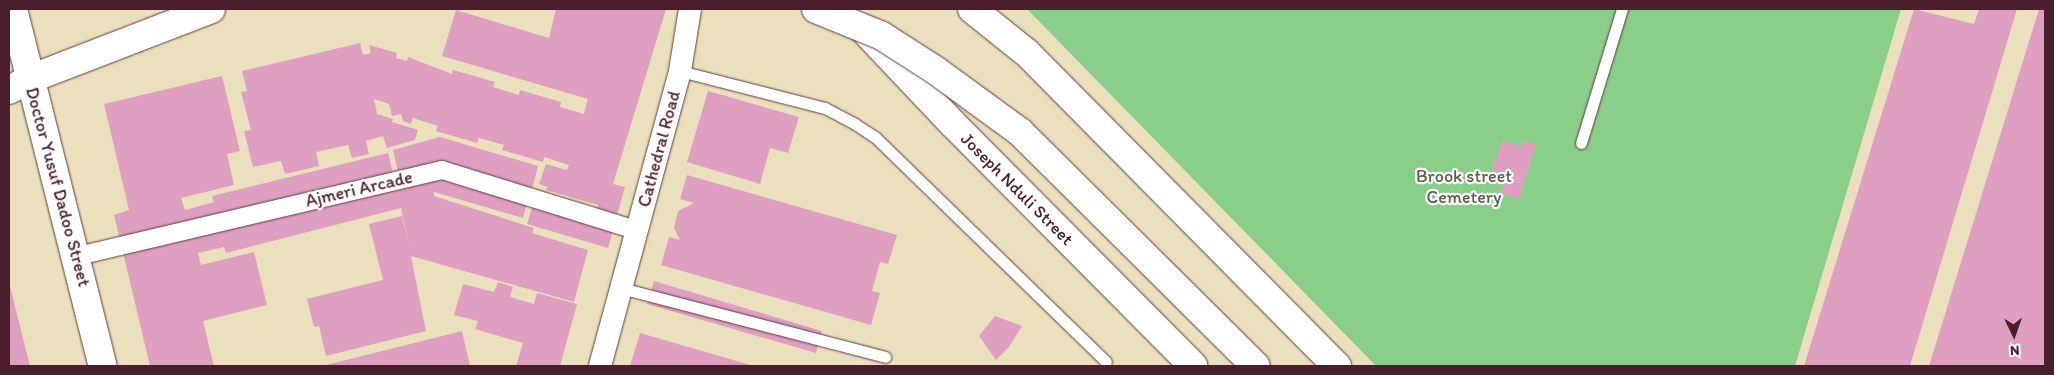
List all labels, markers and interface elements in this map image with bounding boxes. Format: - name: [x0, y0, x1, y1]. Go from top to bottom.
- street label: Doctor Yusuf Dadoo Street: [21, 85, 95, 289]
- street label: Cathedral Road: [633, 88, 685, 210]
- street label: Joseph Nduli Street: [956, 128, 1078, 250]
- street label: Ajmeri Arcade: [303, 166, 415, 212]
- park label: Brook street Cemetery: [1416, 166, 1512, 208]
- north arrow: [1989, 310, 2039, 360]
- text: N: [2010, 342, 2020, 359]

